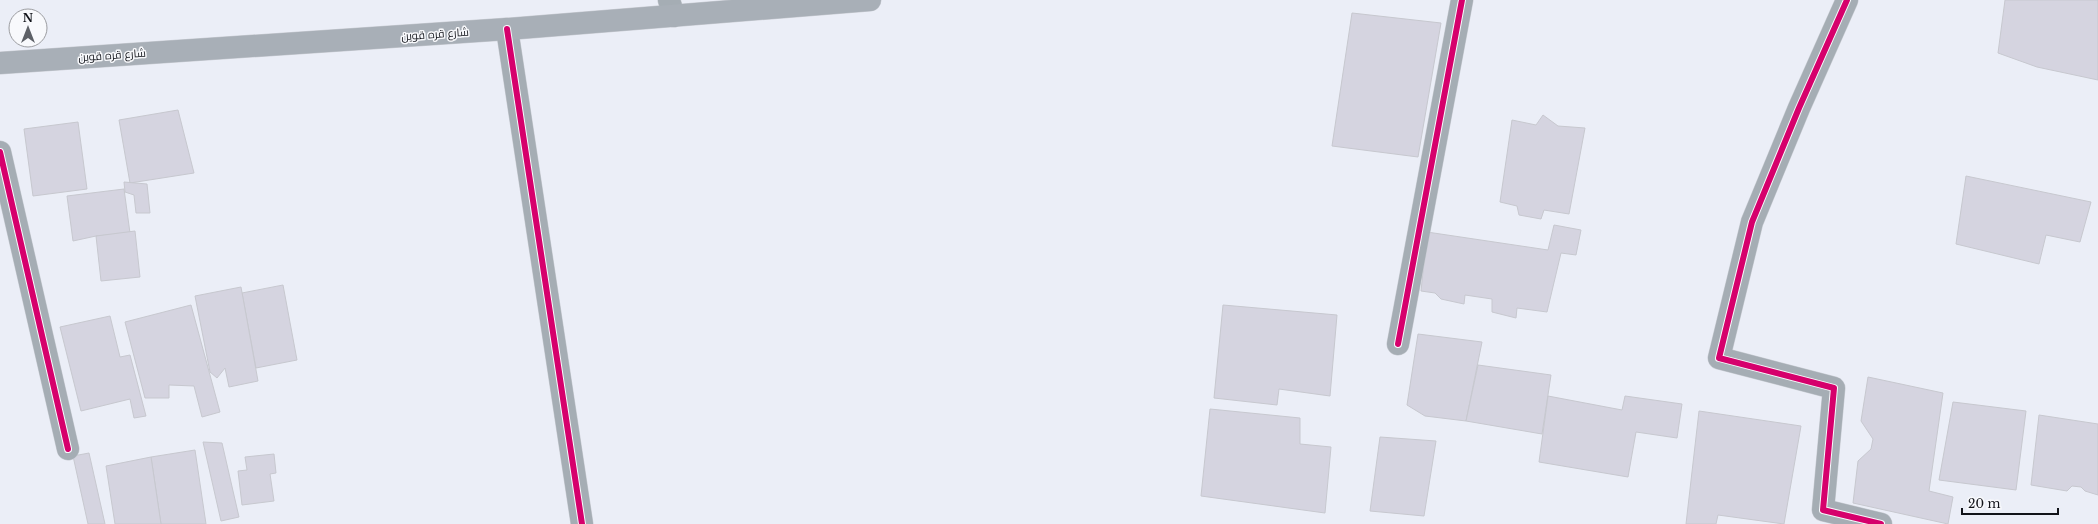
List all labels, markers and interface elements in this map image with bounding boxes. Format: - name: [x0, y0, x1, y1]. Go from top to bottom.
- north arrow: [8, 8, 48, 48]
- text: N: [23, 11, 34, 25]
- street label: شارع قره قوين: [401, 25, 469, 44]
- street label: شارع قره قوين: [78, 46, 146, 65]
- scale bar: [1962, 490, 2058, 516]
- text: 20 m: [1968, 496, 2000, 511]

